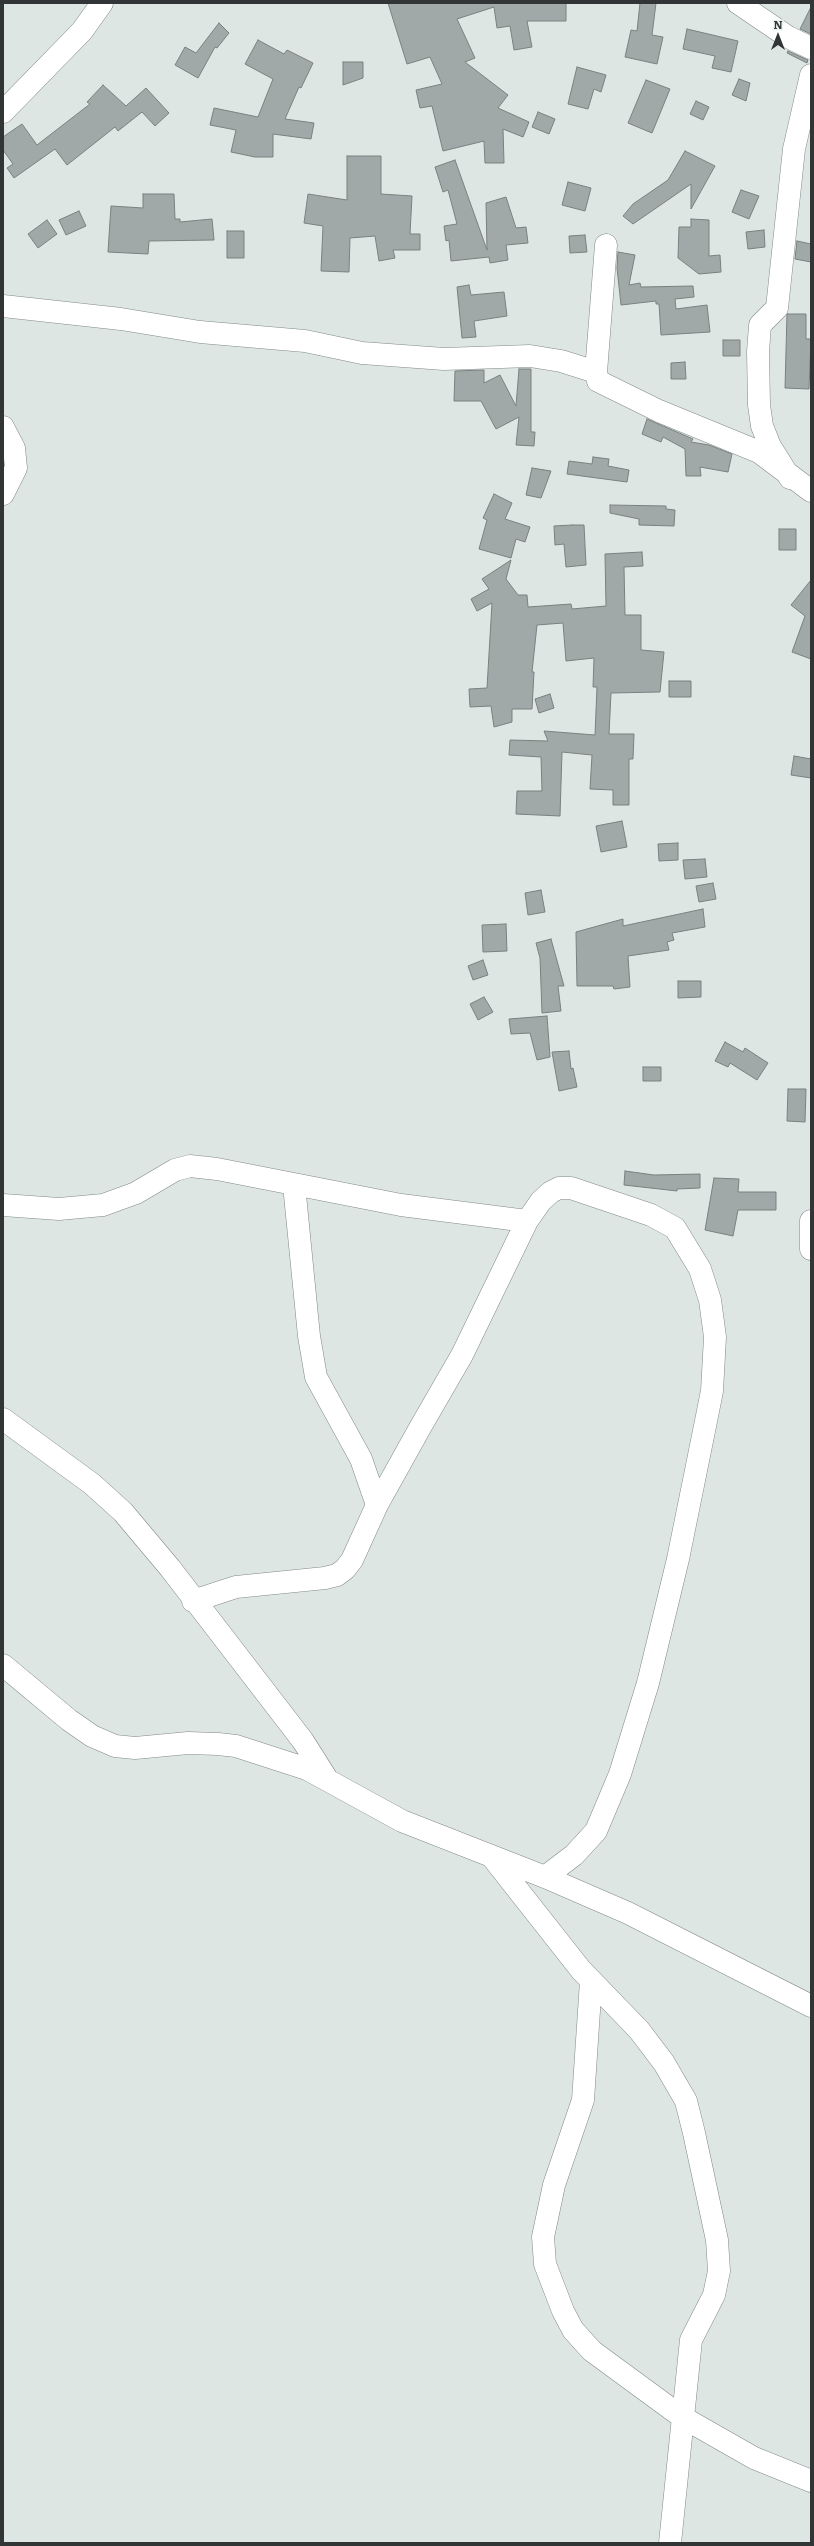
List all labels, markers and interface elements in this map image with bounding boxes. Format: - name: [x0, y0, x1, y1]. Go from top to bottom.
- north arrow: [758, 16, 798, 56]
- text: N: [773, 16, 783, 32]

